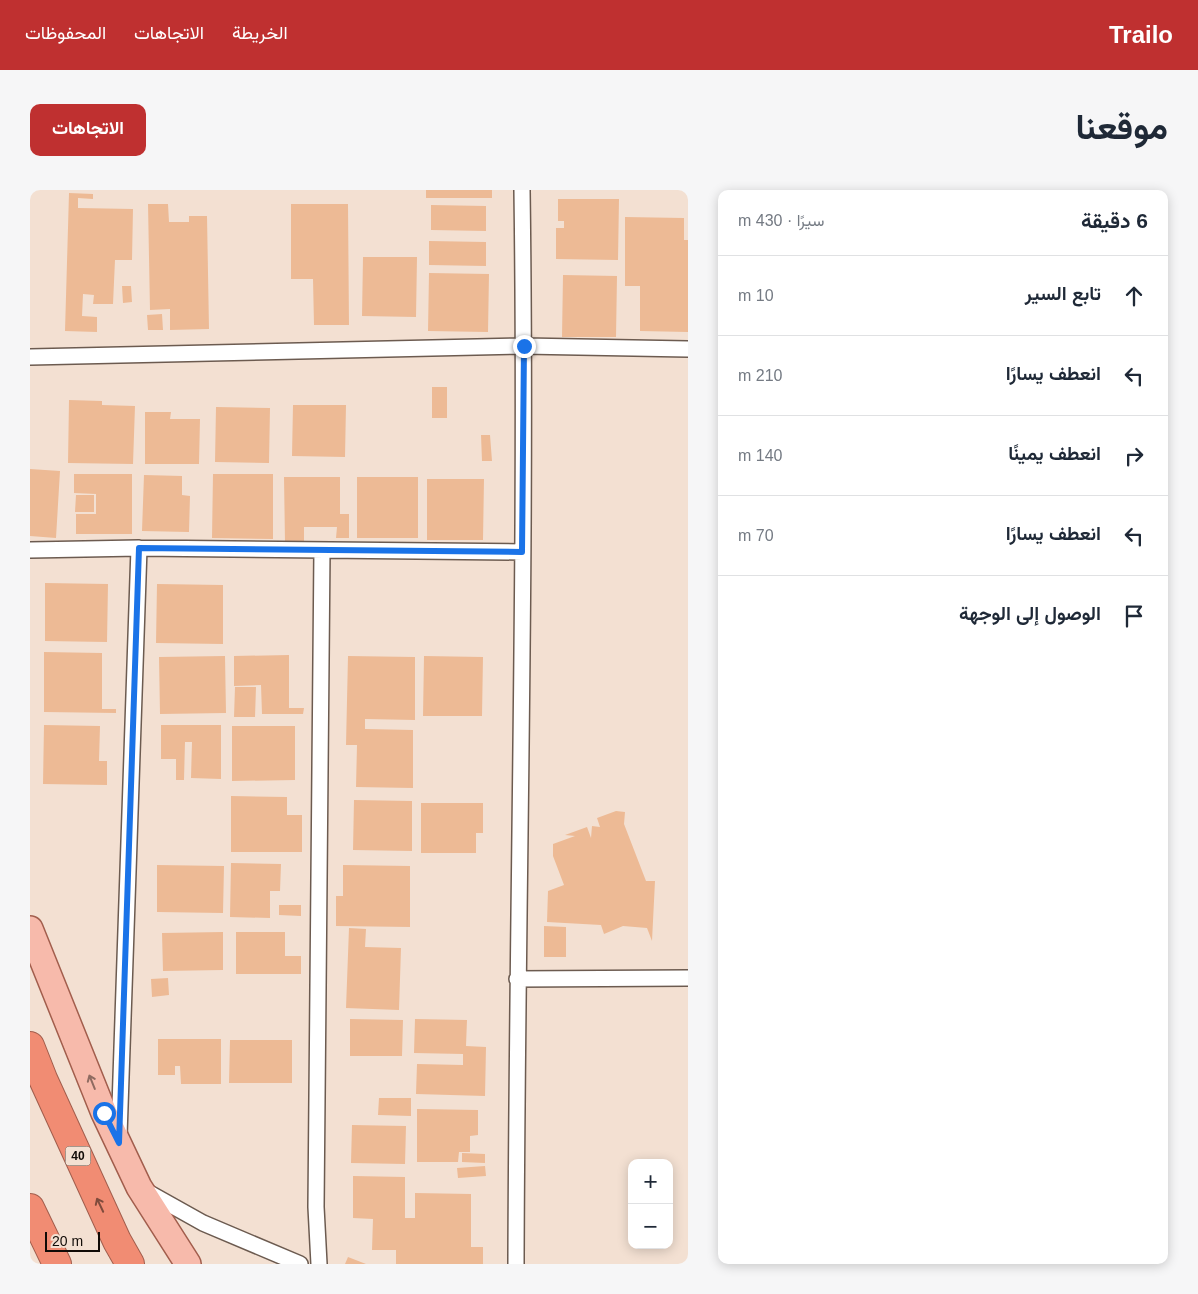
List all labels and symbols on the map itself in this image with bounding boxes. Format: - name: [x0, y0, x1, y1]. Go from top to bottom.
- route end: [513, 335, 536, 358]
- one-way arrow: [86, 1075, 96, 1090]
- route start: [93, 1102, 116, 1125]
- road number: 40: [66, 1146, 90, 1166]
- one-way arrow: [95, 1198, 105, 1213]
- scale bar: [45, 1229, 100, 1252]

